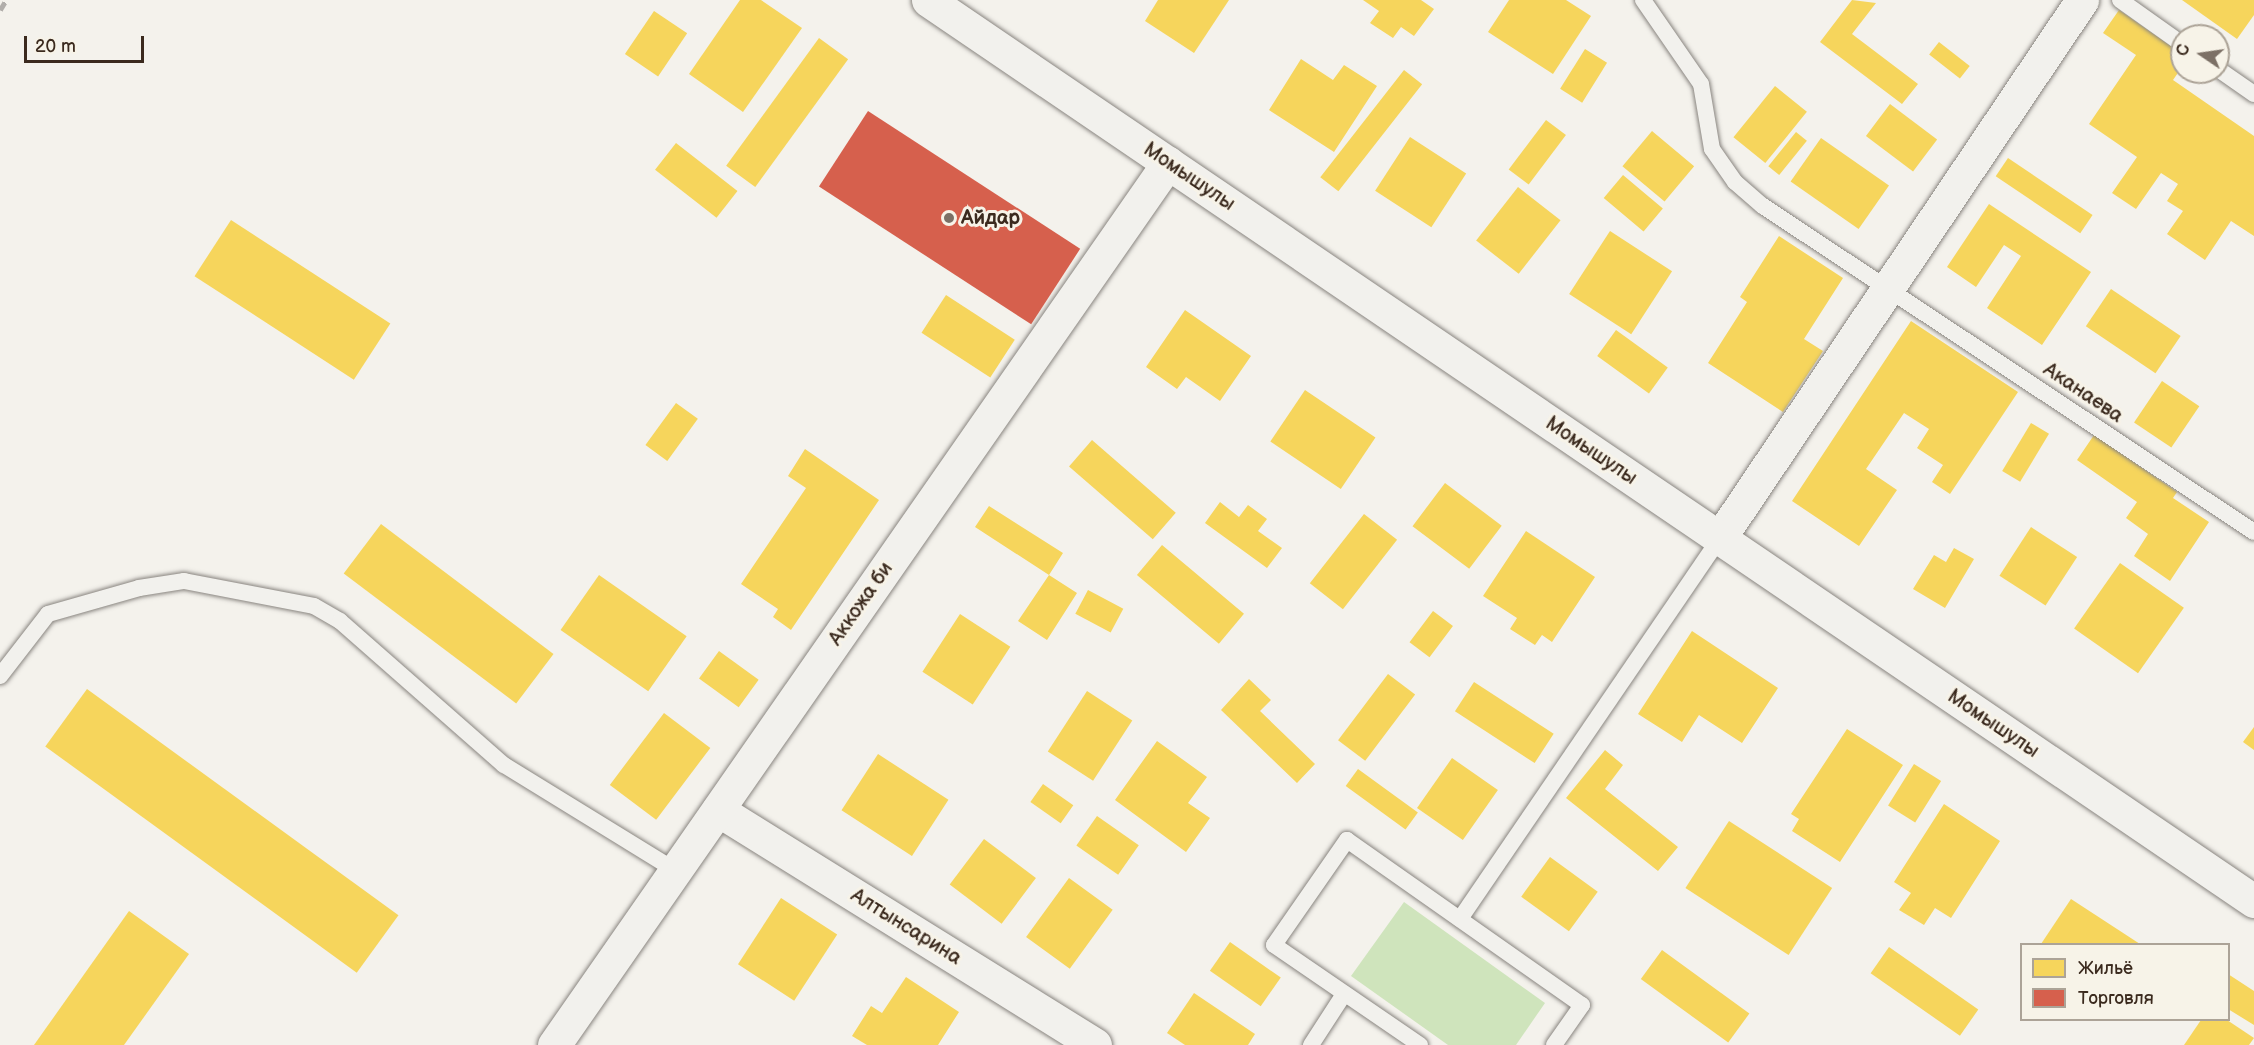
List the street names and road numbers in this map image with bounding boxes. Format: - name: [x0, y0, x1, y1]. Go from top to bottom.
- street label: Момышулы: [1139, 138, 1239, 216]
- street label: Аканаева: [2039, 358, 2127, 428]
- street label: Момышулы: [1541, 412, 1641, 490]
- street label: Аккожа би: [824, 558, 898, 650]
- street label: Момышулы: [1943, 685, 2043, 763]
- street label: Алтынсарина: [846, 884, 966, 970]

